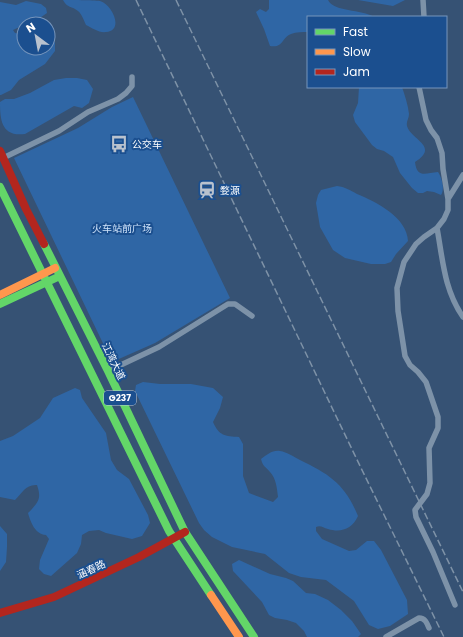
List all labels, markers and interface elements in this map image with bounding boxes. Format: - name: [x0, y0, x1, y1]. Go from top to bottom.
- north arrow: [16, 16, 56, 56]
- legend: [307, 16, 447, 88]
- text: N: [23, 19, 38, 36]
- text: Fast: [343, 23, 368, 40]
- text: Slow: [343, 43, 371, 60]
- text: Jam: [343, 63, 370, 80]
- bus stop icon: 公交车: [109, 134, 129, 154]
- place label: 公交车: [132, 137, 162, 152]
- station icon: 婺源: [197, 180, 217, 200]
- place label: 婺源: [220, 183, 240, 198]
- park label: 火车站前广场: [92, 221, 152, 236]
- street label: 江湾大道: [98, 340, 129, 382]
- road number: G237: [104, 391, 136, 405]
- street label: 涵春路: [74, 556, 108, 583]

